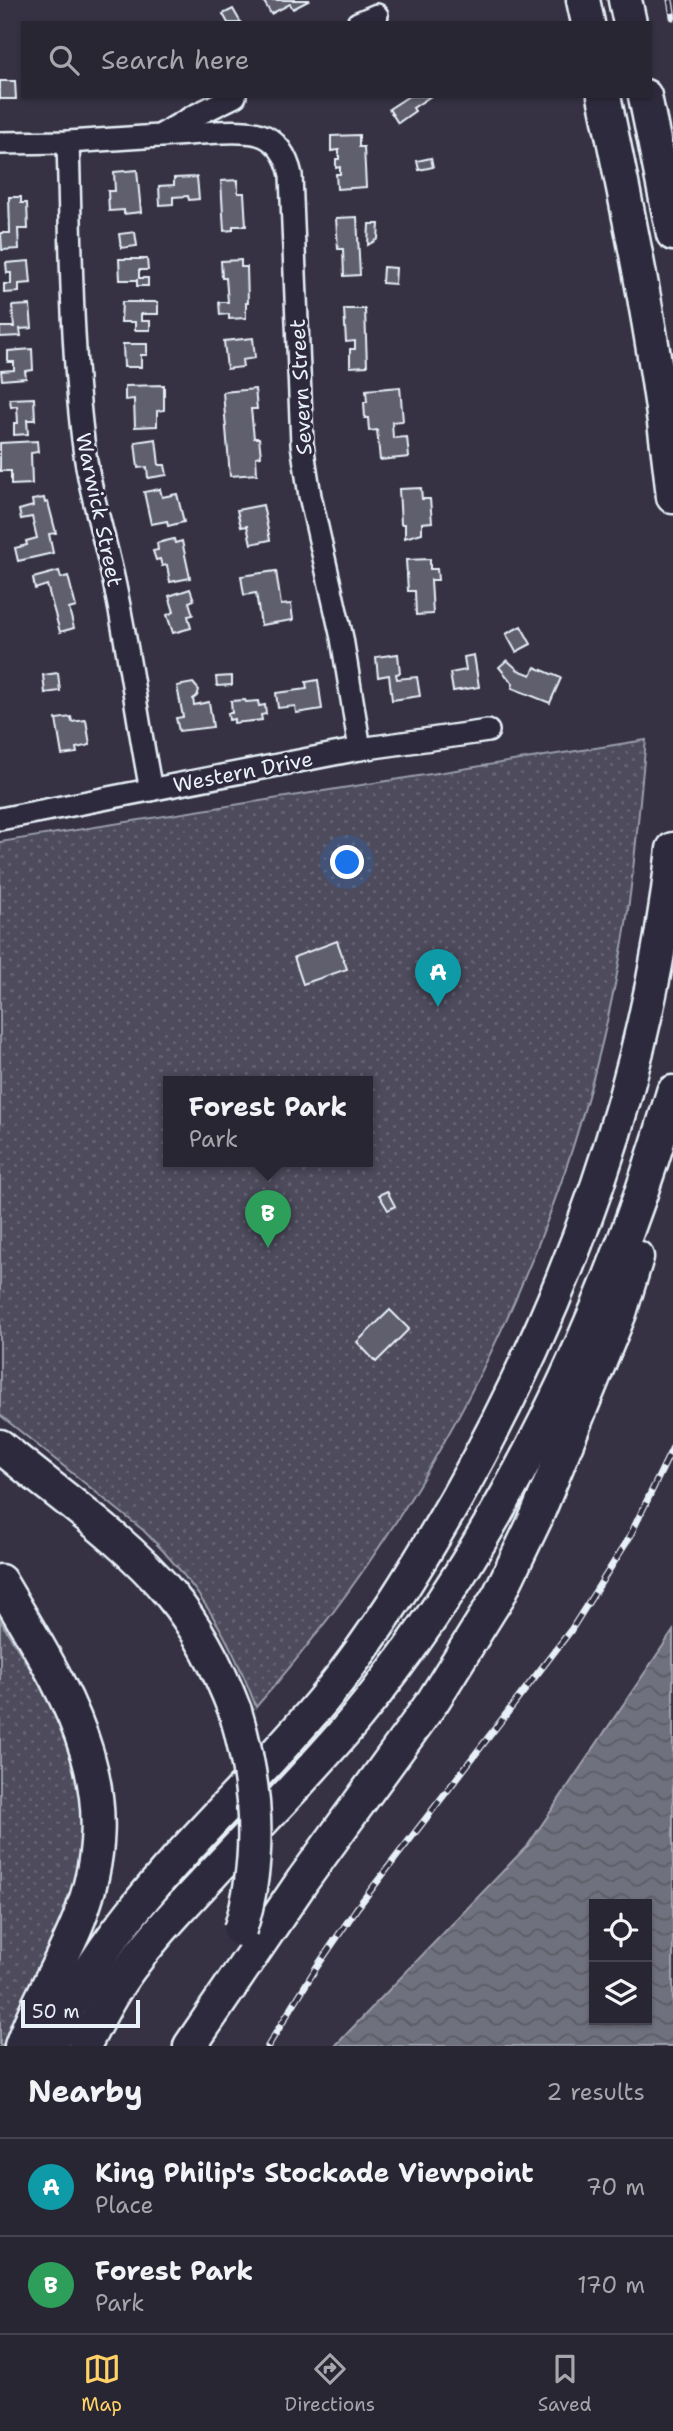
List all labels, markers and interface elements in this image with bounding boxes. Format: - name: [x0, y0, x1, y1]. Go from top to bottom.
- search box: [21, 21, 652, 98]
- icon: search: [45, 41, 83, 79]
- text: Search here: [101, 42, 250, 77]
- street label: Severn Street: [283, 318, 319, 456]
- street label: Warwick Street: [69, 430, 129, 590]
- street label: Western Drive: [171, 745, 315, 799]
- your location: [330, 845, 364, 879]
- pin: A: [415, 949, 461, 1007]
- popup: [163, 1076, 373, 1167]
- text: Forest Park: [189, 1089, 347, 1124]
- text: Park: [189, 1124, 238, 1154]
- pin: B: [245, 1190, 291, 1248]
- map controls: [589, 1899, 652, 2025]
- button: locate: [589, 1899, 652, 1962]
- button: layers: [589, 1962, 652, 2025]
- scale bar: [21, 1997, 140, 2029]
- text: 50 m: [32, 1999, 80, 2024]
- text: Nearby: [28, 2071, 143, 2112]
- text: 2 results: [546, 2077, 645, 2107]
- text: King Philip's Stockade Viewpoint: [95, 2155, 534, 2190]
- text: A: [42, 2172, 60, 2202]
- text: 70 m: [586, 2172, 645, 2202]
- text: Place: [95, 2190, 154, 2220]
- text: Forest Park: [95, 2253, 253, 2288]
- text: B: [44, 2270, 58, 2300]
- text: 170 m: [577, 2270, 645, 2300]
- text: Park: [95, 2288, 144, 2318]
- tab: Map: [81, 2350, 122, 2417]
- tab: Directions: [285, 2350, 375, 2417]
- tab: Saved: [538, 2350, 592, 2417]

